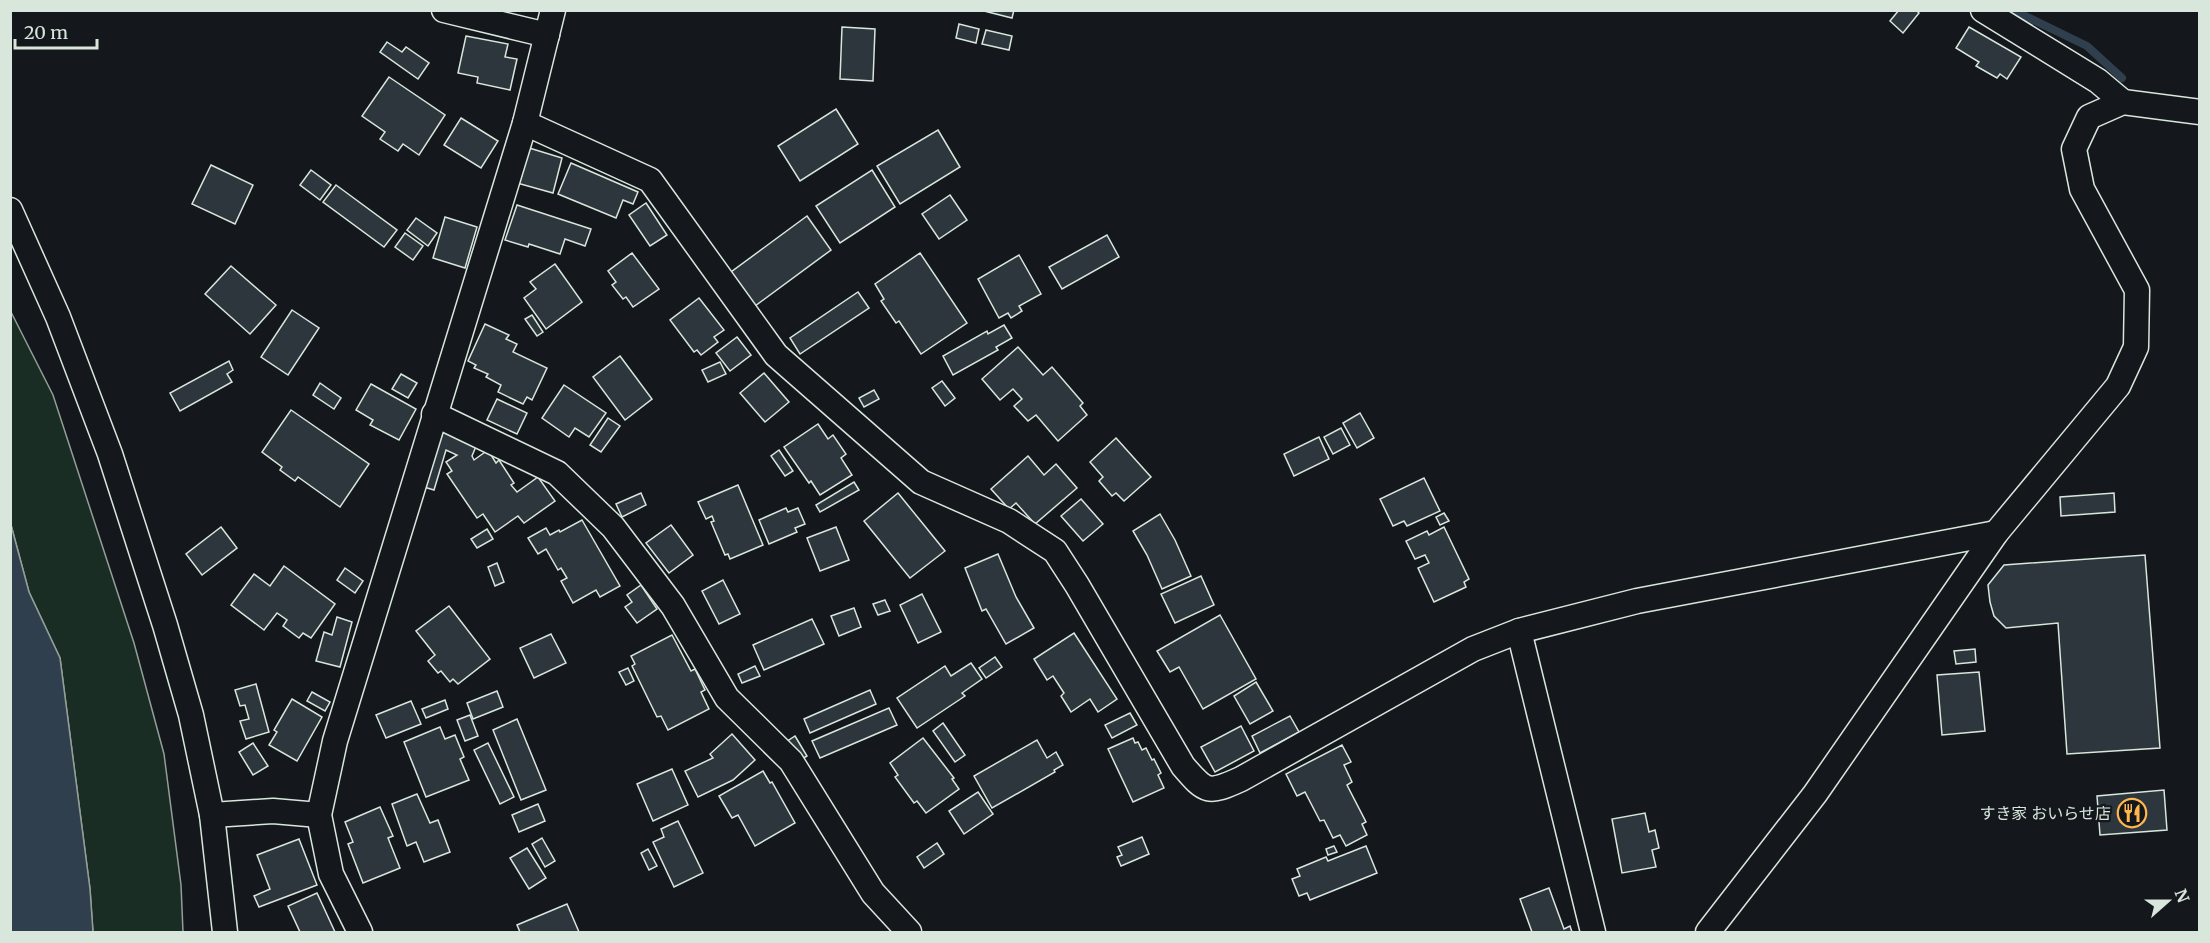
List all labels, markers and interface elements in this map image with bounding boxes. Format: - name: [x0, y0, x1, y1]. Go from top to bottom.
- scale bar: [15, 12, 98, 50]
- text: 20 m: [24, 21, 68, 44]
- restaurant icon: すき家 おいらせ店: [2116, 797, 2148, 829]
- place label: すき家 おいらせ店: [1980, 803, 2111, 823]
- north arrow: [2138, 871, 2198, 931]
- text: N: [2170, 886, 2194, 905]

